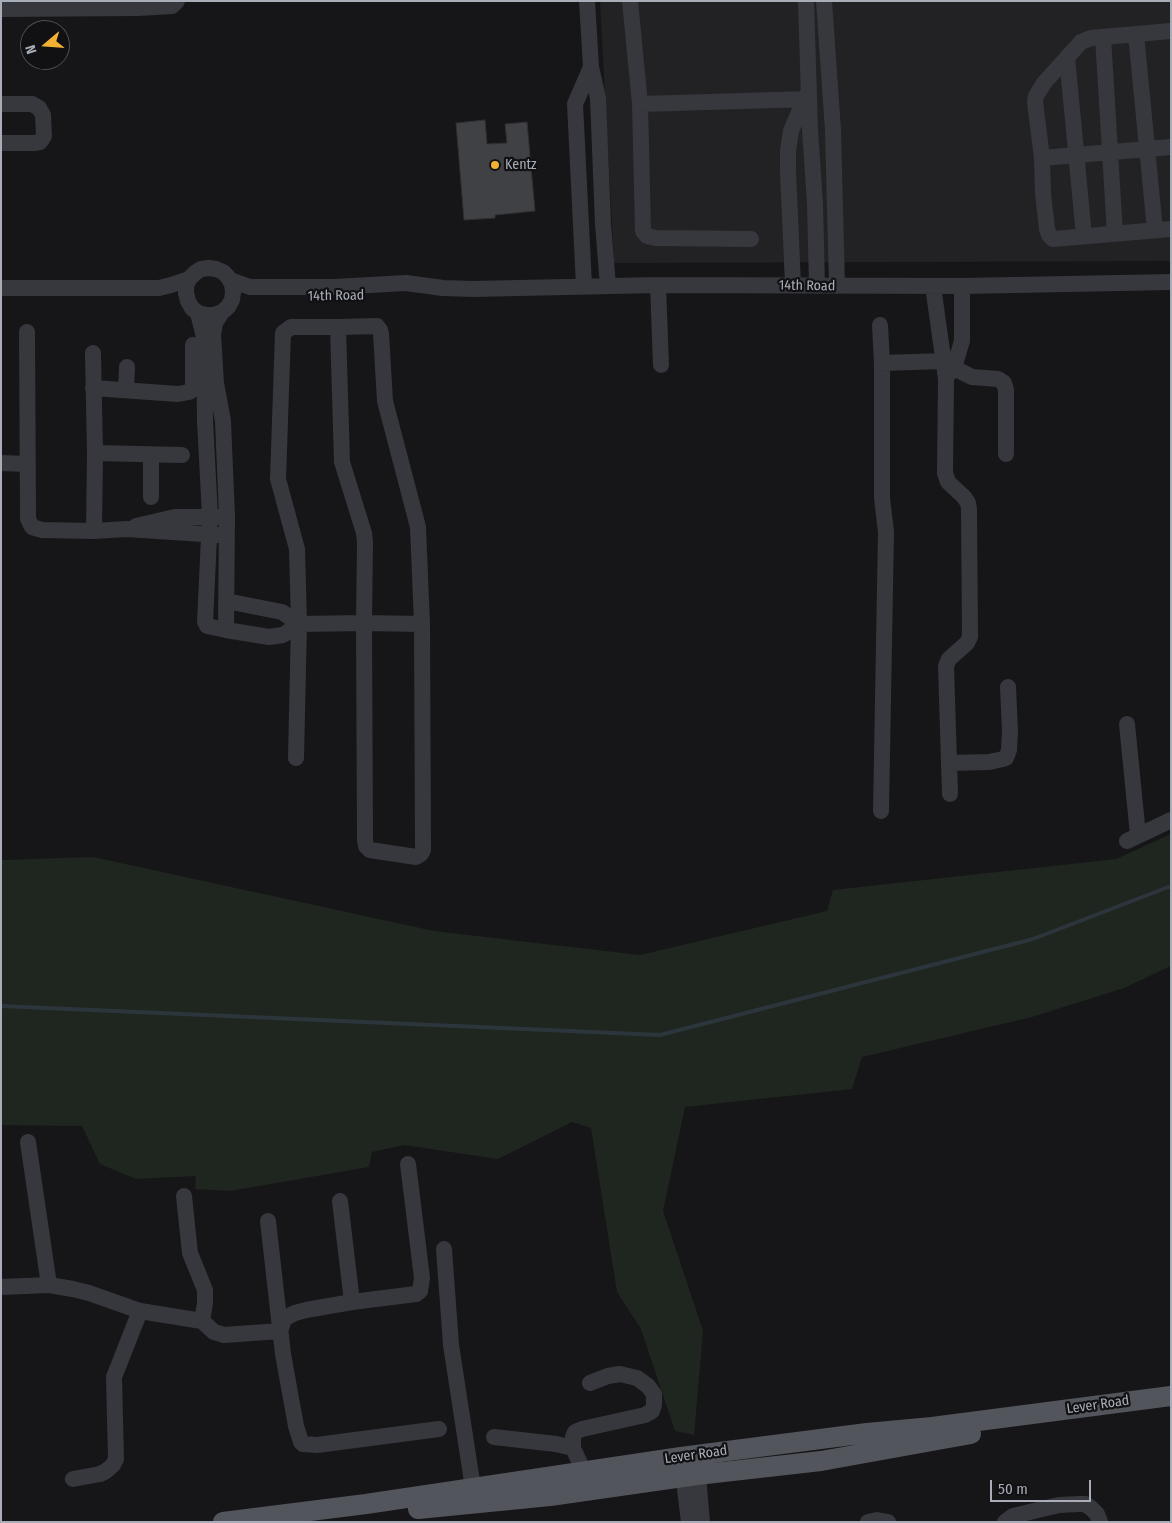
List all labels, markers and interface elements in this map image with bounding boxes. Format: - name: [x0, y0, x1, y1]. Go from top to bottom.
- north arrow: [20, 20, 70, 70]
- text: N: [22, 43, 41, 56]
- place label: Kentz: [505, 157, 537, 173]
- marker: Kentz: [489, 159, 501, 171]
- street label: 14th Road: [779, 277, 835, 295]
- street label: 14th Road: [308, 287, 364, 305]
- street label: Lever Road: [1066, 1392, 1130, 1418]
- street label: Lever Road: [664, 1442, 728, 1468]
- scale bar: [992, 1470, 1093, 1502]
- text: 50 m: [998, 1480, 1028, 1498]

